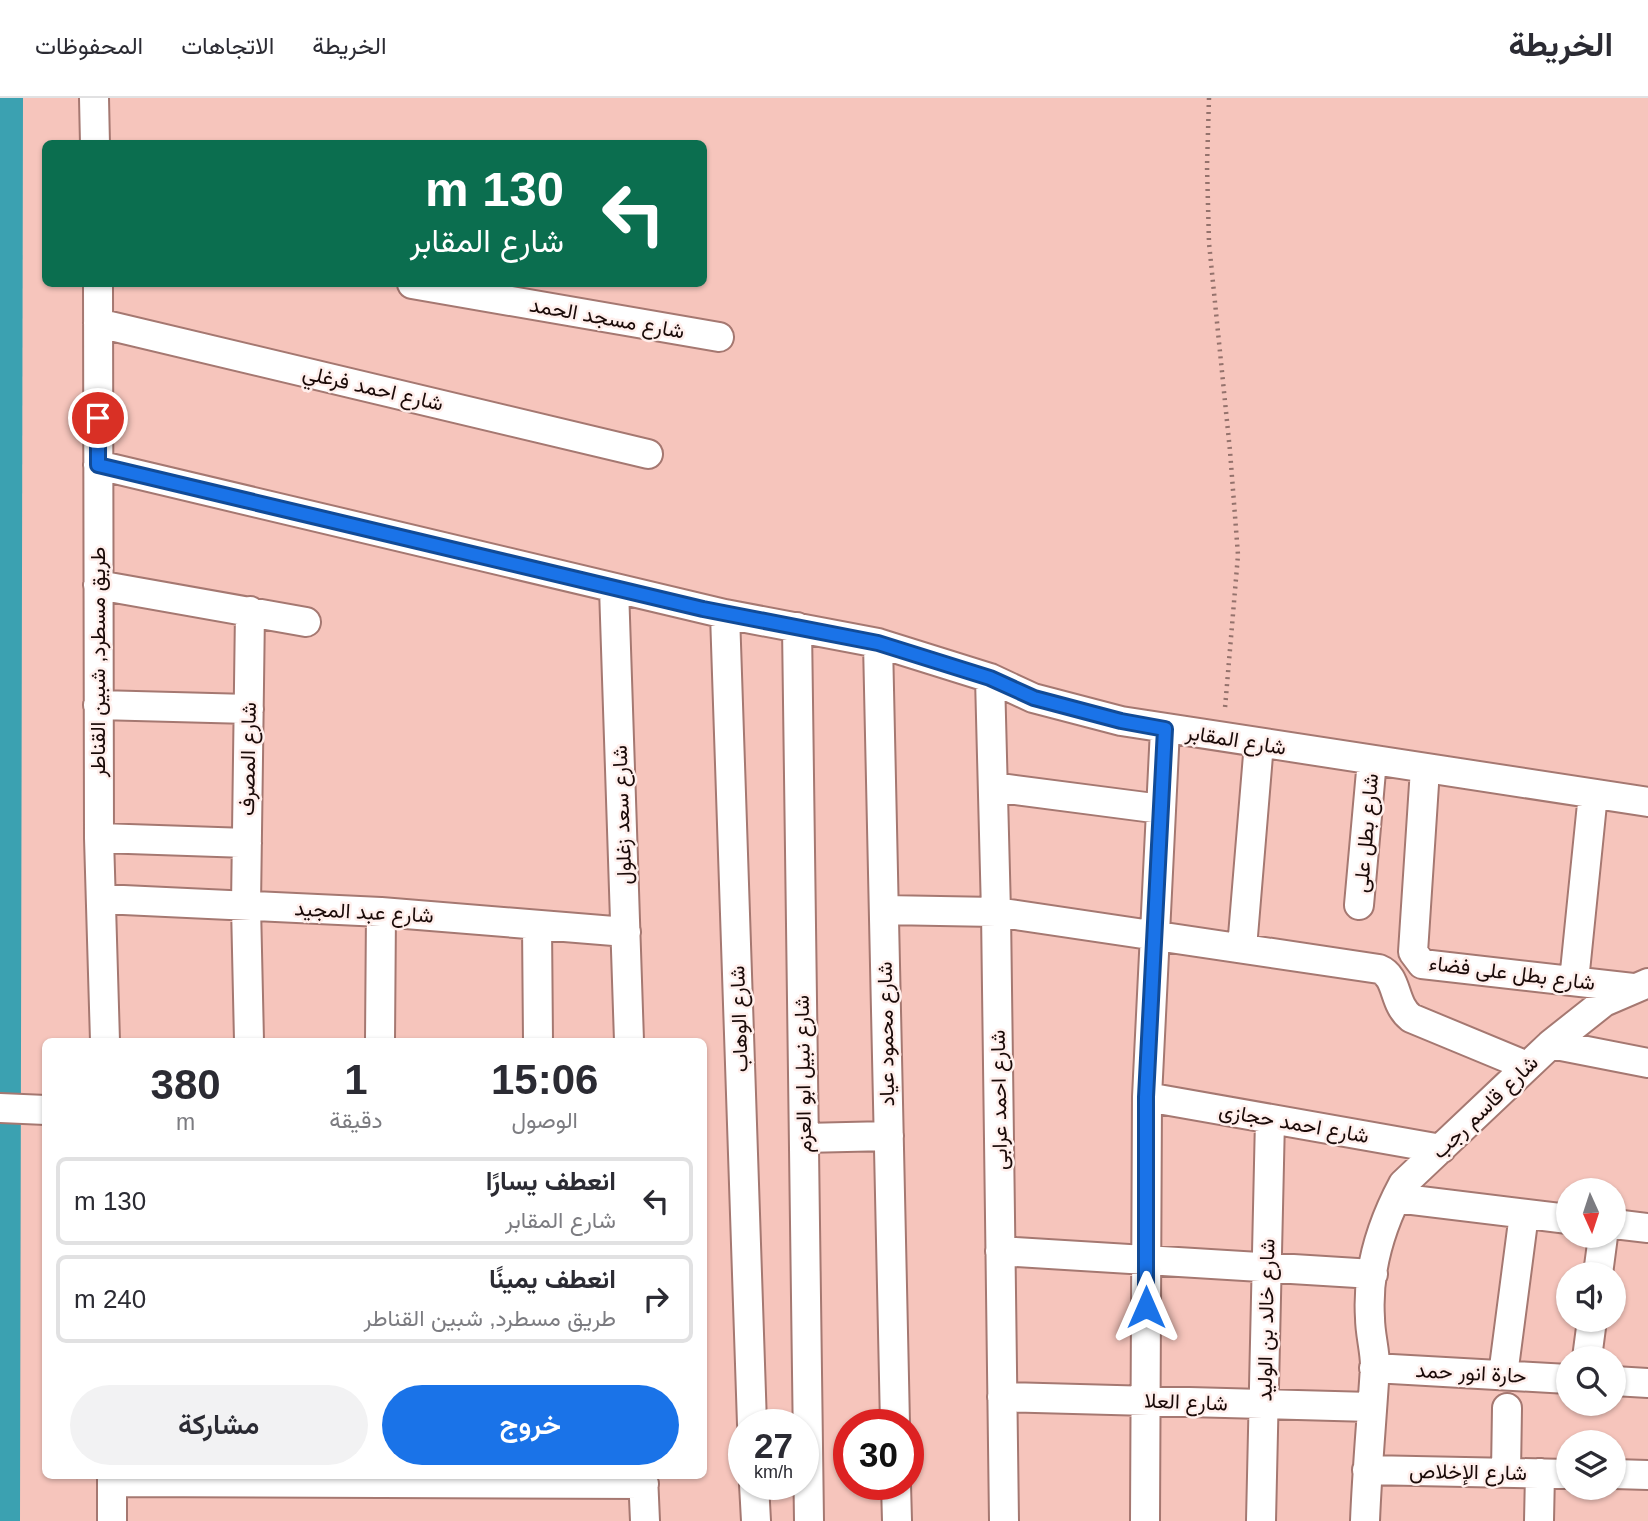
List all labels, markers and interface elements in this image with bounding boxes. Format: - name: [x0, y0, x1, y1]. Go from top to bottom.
- text: الخريطة: [1509, 26, 1613, 63]
- text: المحفوظات: [35, 32, 143, 59]
- text: الاتجاهات: [181, 32, 274, 59]
- text: الخريطة: [312, 32, 387, 59]
- text: 130 m: [425, 162, 564, 216]
- icon: left: [588, 168, 679, 259]
- text: شارع المقابر: [410, 223, 564, 259]
- street label: شارع مسجد الحمد: [527, 293, 686, 345]
- street label: شارع احمد فرغلي: [299, 360, 446, 421]
- pin: [68, 388, 128, 448]
- icon: arrive: [79, 399, 117, 437]
- street label: طريق مسطرد, شبين القناطر: [86, 547, 111, 778]
- street label: شارع المصرف: [235, 702, 263, 816]
- street label: شارع المقابر: [1183, 720, 1288, 762]
- street label: شارع سعد زغلول: [608, 745, 638, 885]
- street label: شارع بطل على: [1349, 772, 1385, 894]
- street label: شارع عبد المجيد: [294, 896, 434, 930]
- street label: شارع بطل على فضاء: [1427, 951, 1596, 997]
- street label: شارع محمود عياد: [873, 961, 901, 1107]
- street label: شارع الوهاب: [725, 965, 755, 1073]
- street label: شارع نبيل ابو العزم: [790, 995, 818, 1153]
- street label: شارع احمد عرابى: [986, 1030, 1014, 1170]
- street label: شارع قاسم رجب: [1427, 1050, 1544, 1165]
- text: 1: [344, 1056, 368, 1103]
- text: 15:06: [491, 1056, 598, 1103]
- text: 380: [151, 1061, 221, 1108]
- street label: شارع احمد حجازى: [1217, 1098, 1371, 1150]
- text: دقيقة: [329, 1107, 382, 1133]
- text: الوصول: [512, 1107, 578, 1133]
- text: m: [176, 1109, 195, 1135]
- text: انعطف يسارًا: [486, 1166, 616, 1196]
- north arrow: [1556, 1178, 1626, 1248]
- map controls: [1556, 1178, 1626, 1500]
- icon: left: [637, 1182, 675, 1220]
- text: 130 m: [74, 1186, 146, 1216]
- text: شارع المقابر: [505, 1207, 616, 1233]
- street label: شارع خالد بن الوليد: [1253, 1238, 1281, 1402]
- button: sound: [1556, 1262, 1626, 1332]
- text: انعطف يمينًا: [489, 1264, 616, 1294]
- position arrow: [1109, 1270, 1183, 1344]
- icon: right: [637, 1280, 675, 1318]
- text: 240 m: [74, 1284, 146, 1314]
- text: طريق مسطرد, شبين القناطر: [364, 1305, 616, 1331]
- button: search: [1556, 1346, 1626, 1416]
- street label: حارة انور حمد: [1415, 1358, 1527, 1389]
- button: مشاركة: [70, 1385, 368, 1465]
- button: خروج: [382, 1385, 679, 1465]
- street label: شارع العلا: [1144, 1389, 1228, 1417]
- speed limit sign: 30: [833, 1409, 924, 1500]
- text: 27: [754, 1426, 793, 1465]
- button: layers: [1556, 1430, 1626, 1500]
- street label: شارع الإخلاص: [1409, 1459, 1527, 1487]
- text: km/h: [754, 1462, 793, 1482]

